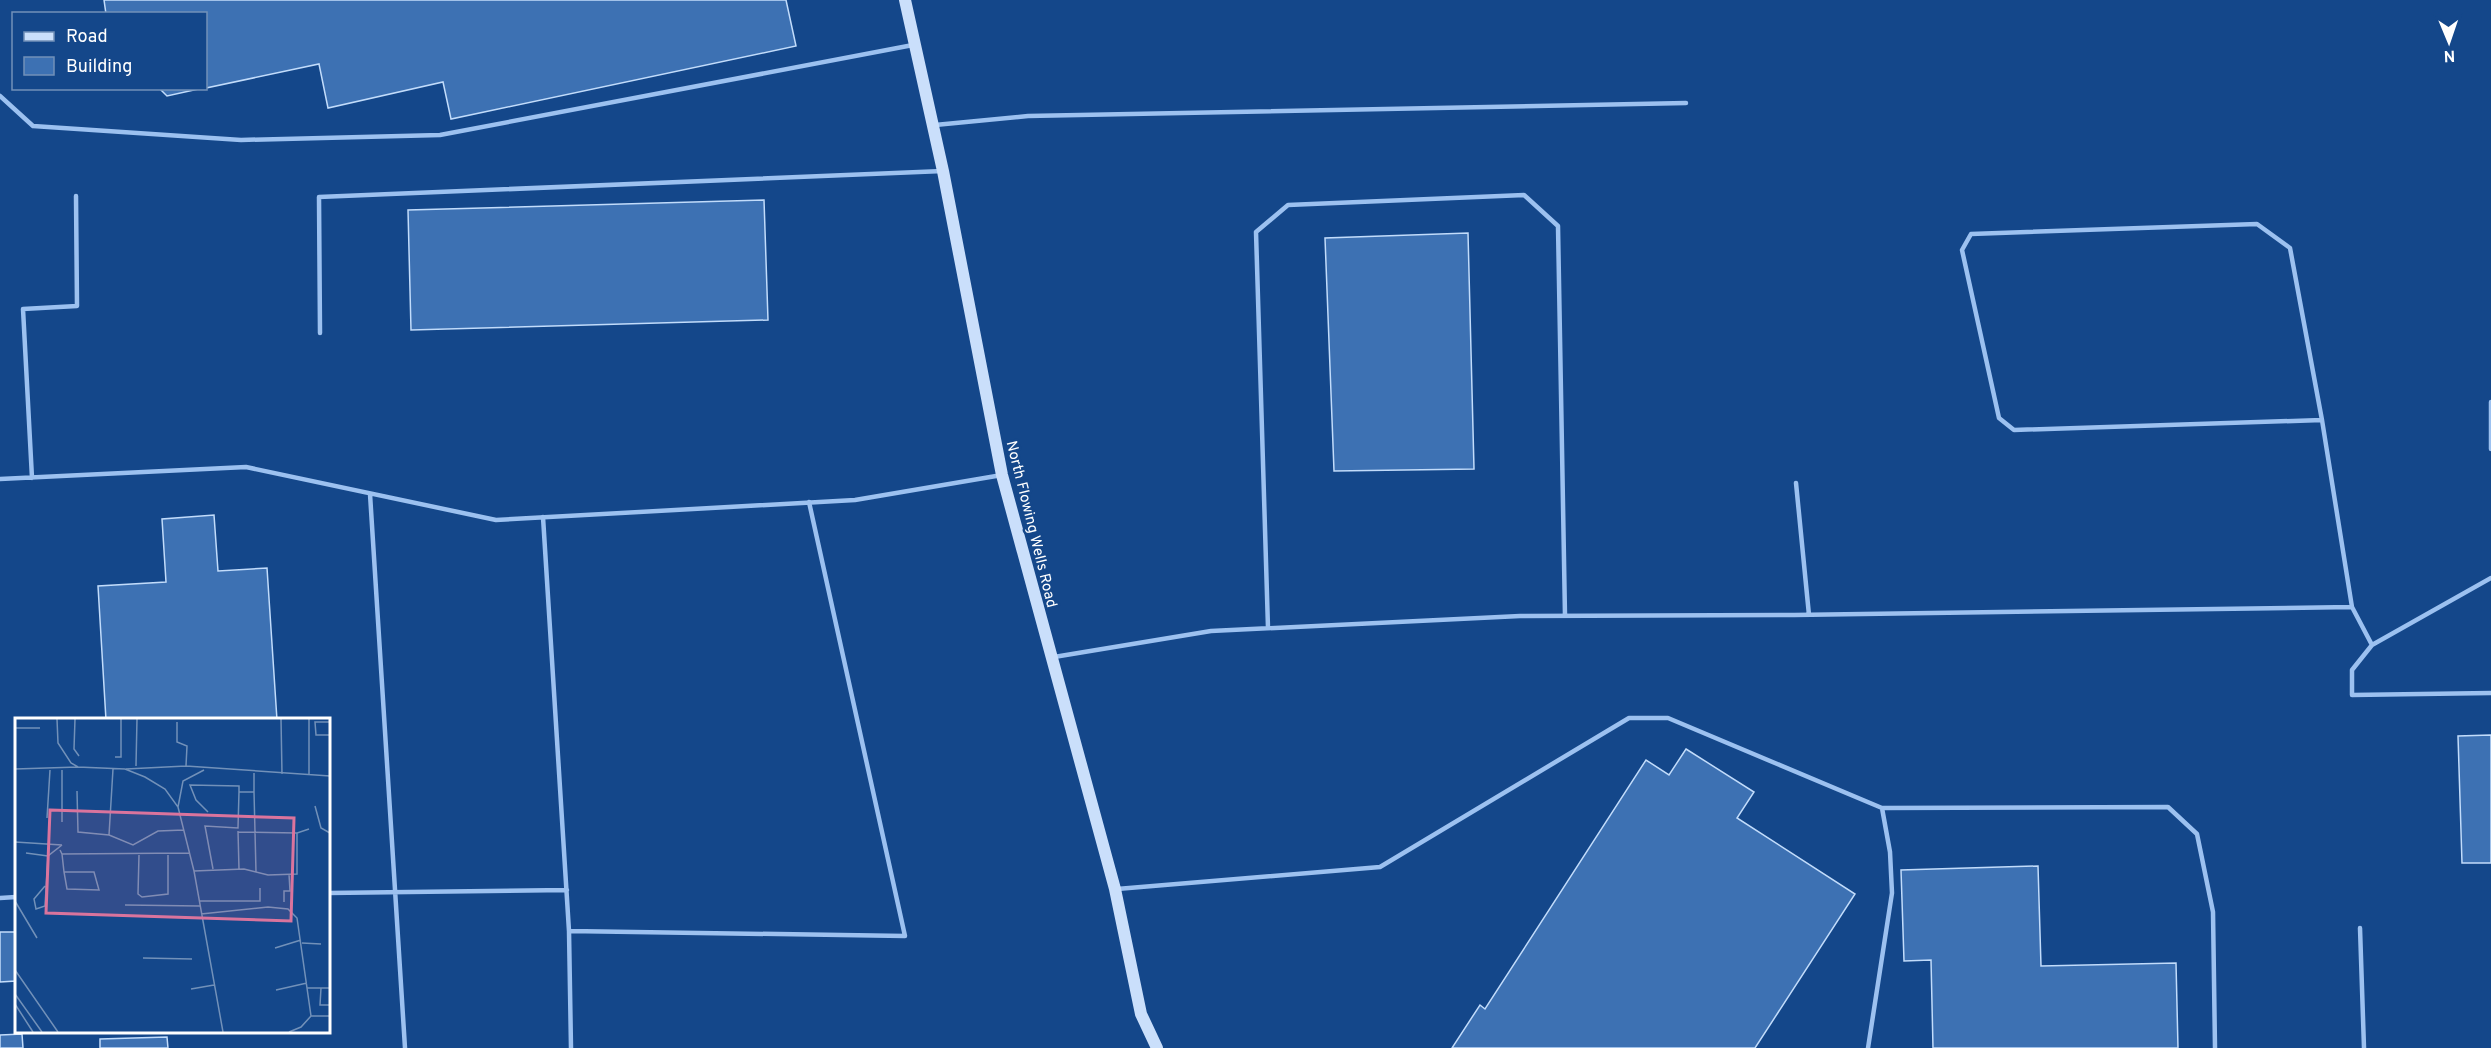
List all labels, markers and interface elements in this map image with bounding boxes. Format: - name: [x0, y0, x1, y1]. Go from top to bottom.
- legend: [12, 12, 207, 90]
- north arrow: [2419, 12, 2479, 72]
- text: Road: [66, 26, 108, 49]
- text: N: [2443, 45, 2456, 65]
- text: Building: [66, 56, 132, 79]
- street label: North Flowing Wells Road: [1001, 439, 1060, 610]
- inset map: [15, 718, 330, 1033]

